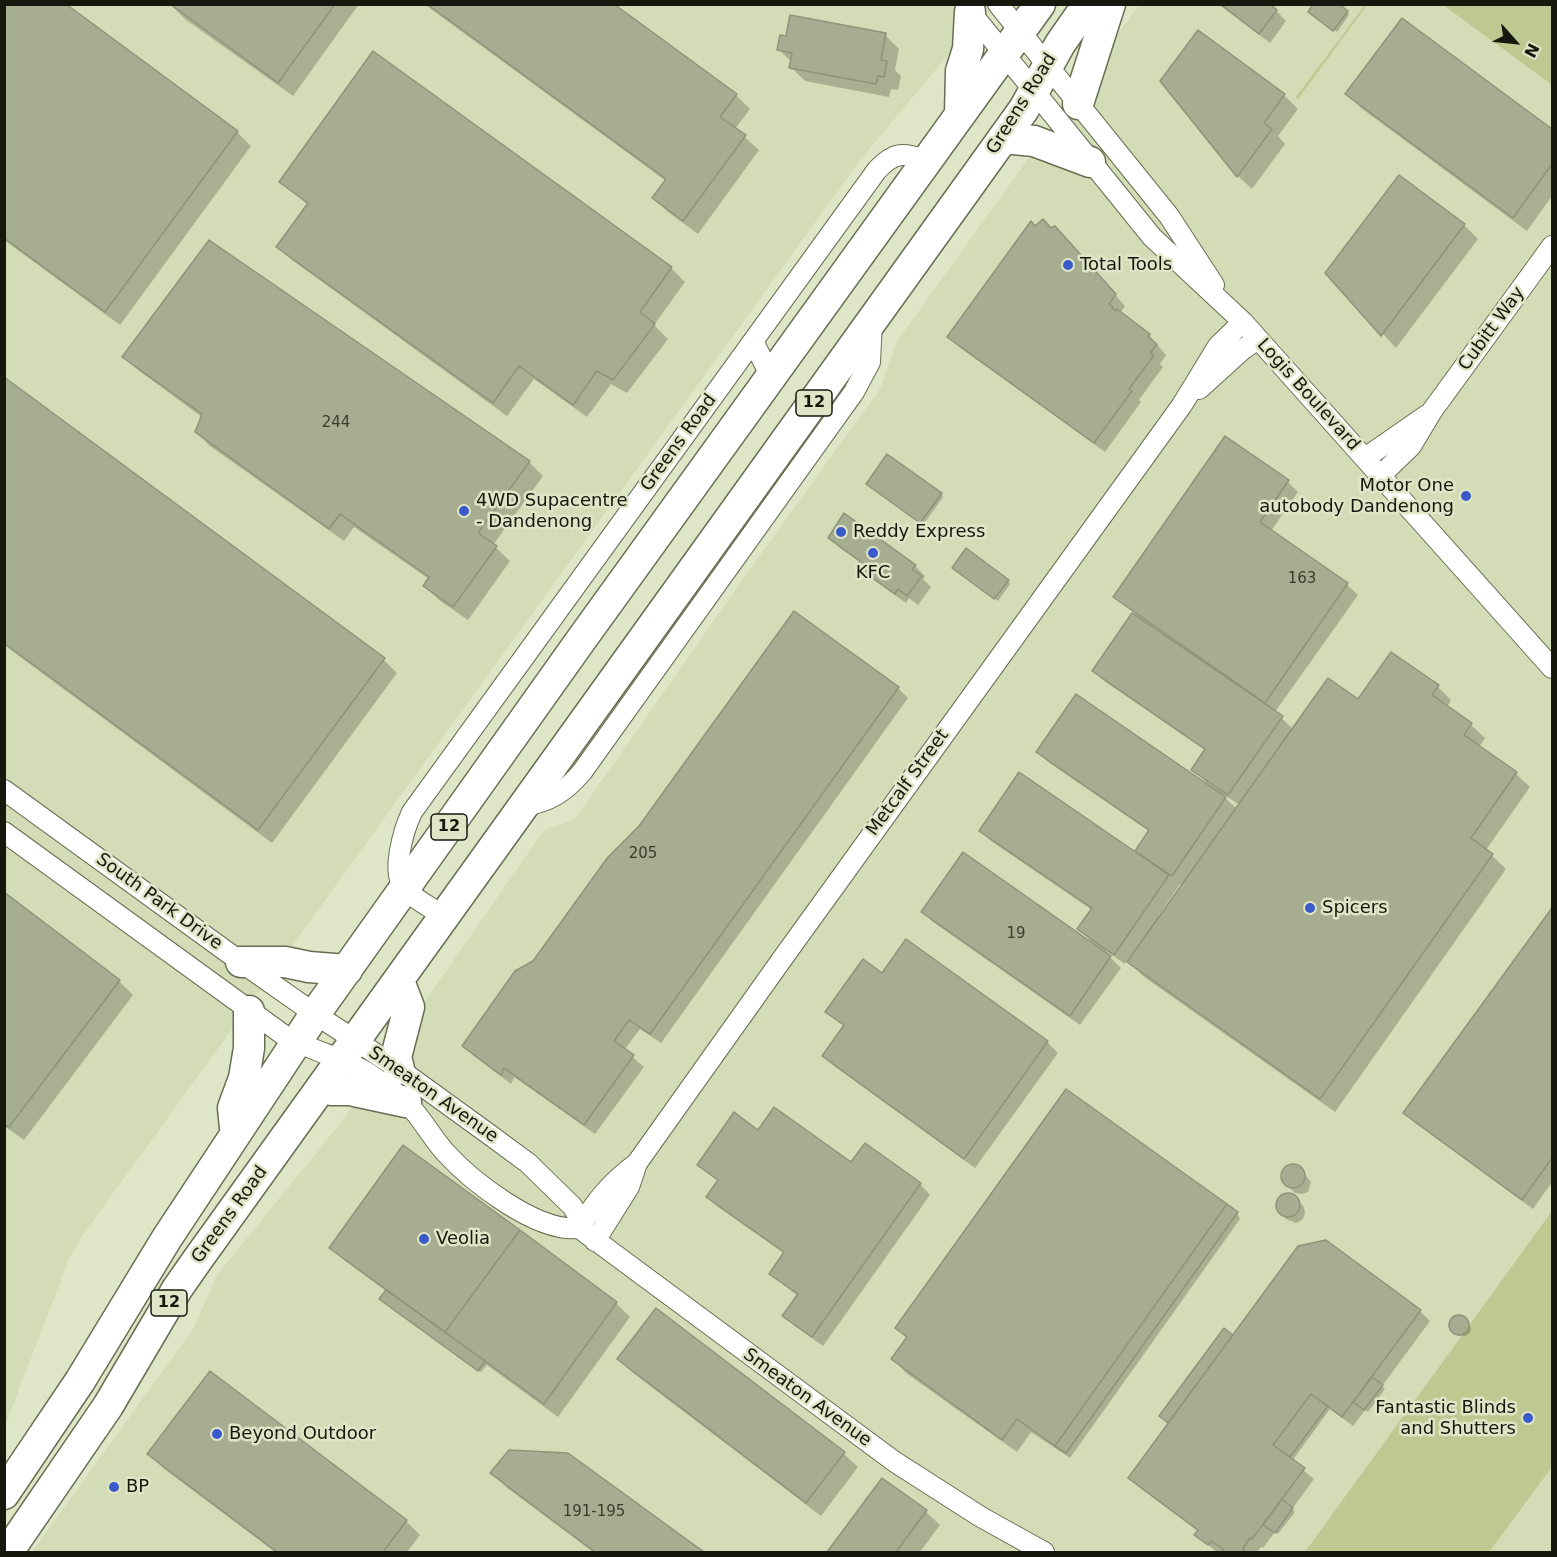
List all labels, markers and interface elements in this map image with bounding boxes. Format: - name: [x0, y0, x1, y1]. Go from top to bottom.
- north arrow: [1485, 12, 1545, 72]
- text: N: [1520, 40, 1543, 61]
- street label: Greens Road: [982, 50, 1062, 158]
- place label: Total Tools: [1080, 254, 1172, 276]
- marker: Total Tools: [1061, 258, 1075, 272]
- street label: Cubitt Way: [1454, 283, 1530, 375]
- street label: Logis Boulevard: [1252, 335, 1364, 455]
- street label: Greens Road: [637, 390, 721, 496]
- road number: 12: [796, 390, 832, 416]
- house number: 244: [322, 414, 350, 432]
- place label: Motor One autobody Dandenong: [1259, 475, 1454, 518]
- marker: Motor One autobody Dandenong: [1459, 489, 1473, 503]
- place label: 4WD Supacentre - Dandenong: [476, 490, 628, 532]
- marker: 4WD Supacentre - Dandenong: [457, 504, 471, 518]
- place label: Reddy Express: [853, 521, 985, 543]
- marker: Reddy Express: [834, 525, 848, 539]
- marker: KFC: [866, 546, 880, 560]
- place label: KFC: [856, 562, 890, 584]
- house number: 163: [1288, 570, 1316, 588]
- street label: Metcalf Street: [862, 726, 954, 840]
- road number: 12: [431, 814, 467, 840]
- house number: 205: [629, 845, 657, 863]
- street label: South Park Drive: [92, 849, 226, 955]
- place label: Spicers: [1322, 897, 1388, 919]
- marker: Spicers: [1303, 901, 1317, 915]
- house number: 19: [1006, 925, 1026, 943]
- street label: Smeaton Avenue: [364, 1042, 502, 1148]
- street label: Greens Road: [188, 1162, 272, 1268]
- place label: Veolia: [436, 1228, 490, 1250]
- marker: Veolia: [417, 1232, 431, 1246]
- road number: 12: [151, 1290, 187, 1316]
- street label: Smeaton Avenue: [739, 1344, 875, 1452]
- place label: Fantastic Blinds and Shutters: [1375, 1397, 1516, 1440]
- marker: Fantastic Blinds and Shutters: [1521, 1411, 1535, 1425]
- place label: Beyond Outdoor: [229, 1423, 376, 1445]
- marker: Beyond Outdoor: [210, 1427, 224, 1441]
- place label: BP: [126, 1476, 149, 1498]
- marker: BP: [107, 1480, 121, 1494]
- house number: 191-195: [563, 1503, 625, 1521]

